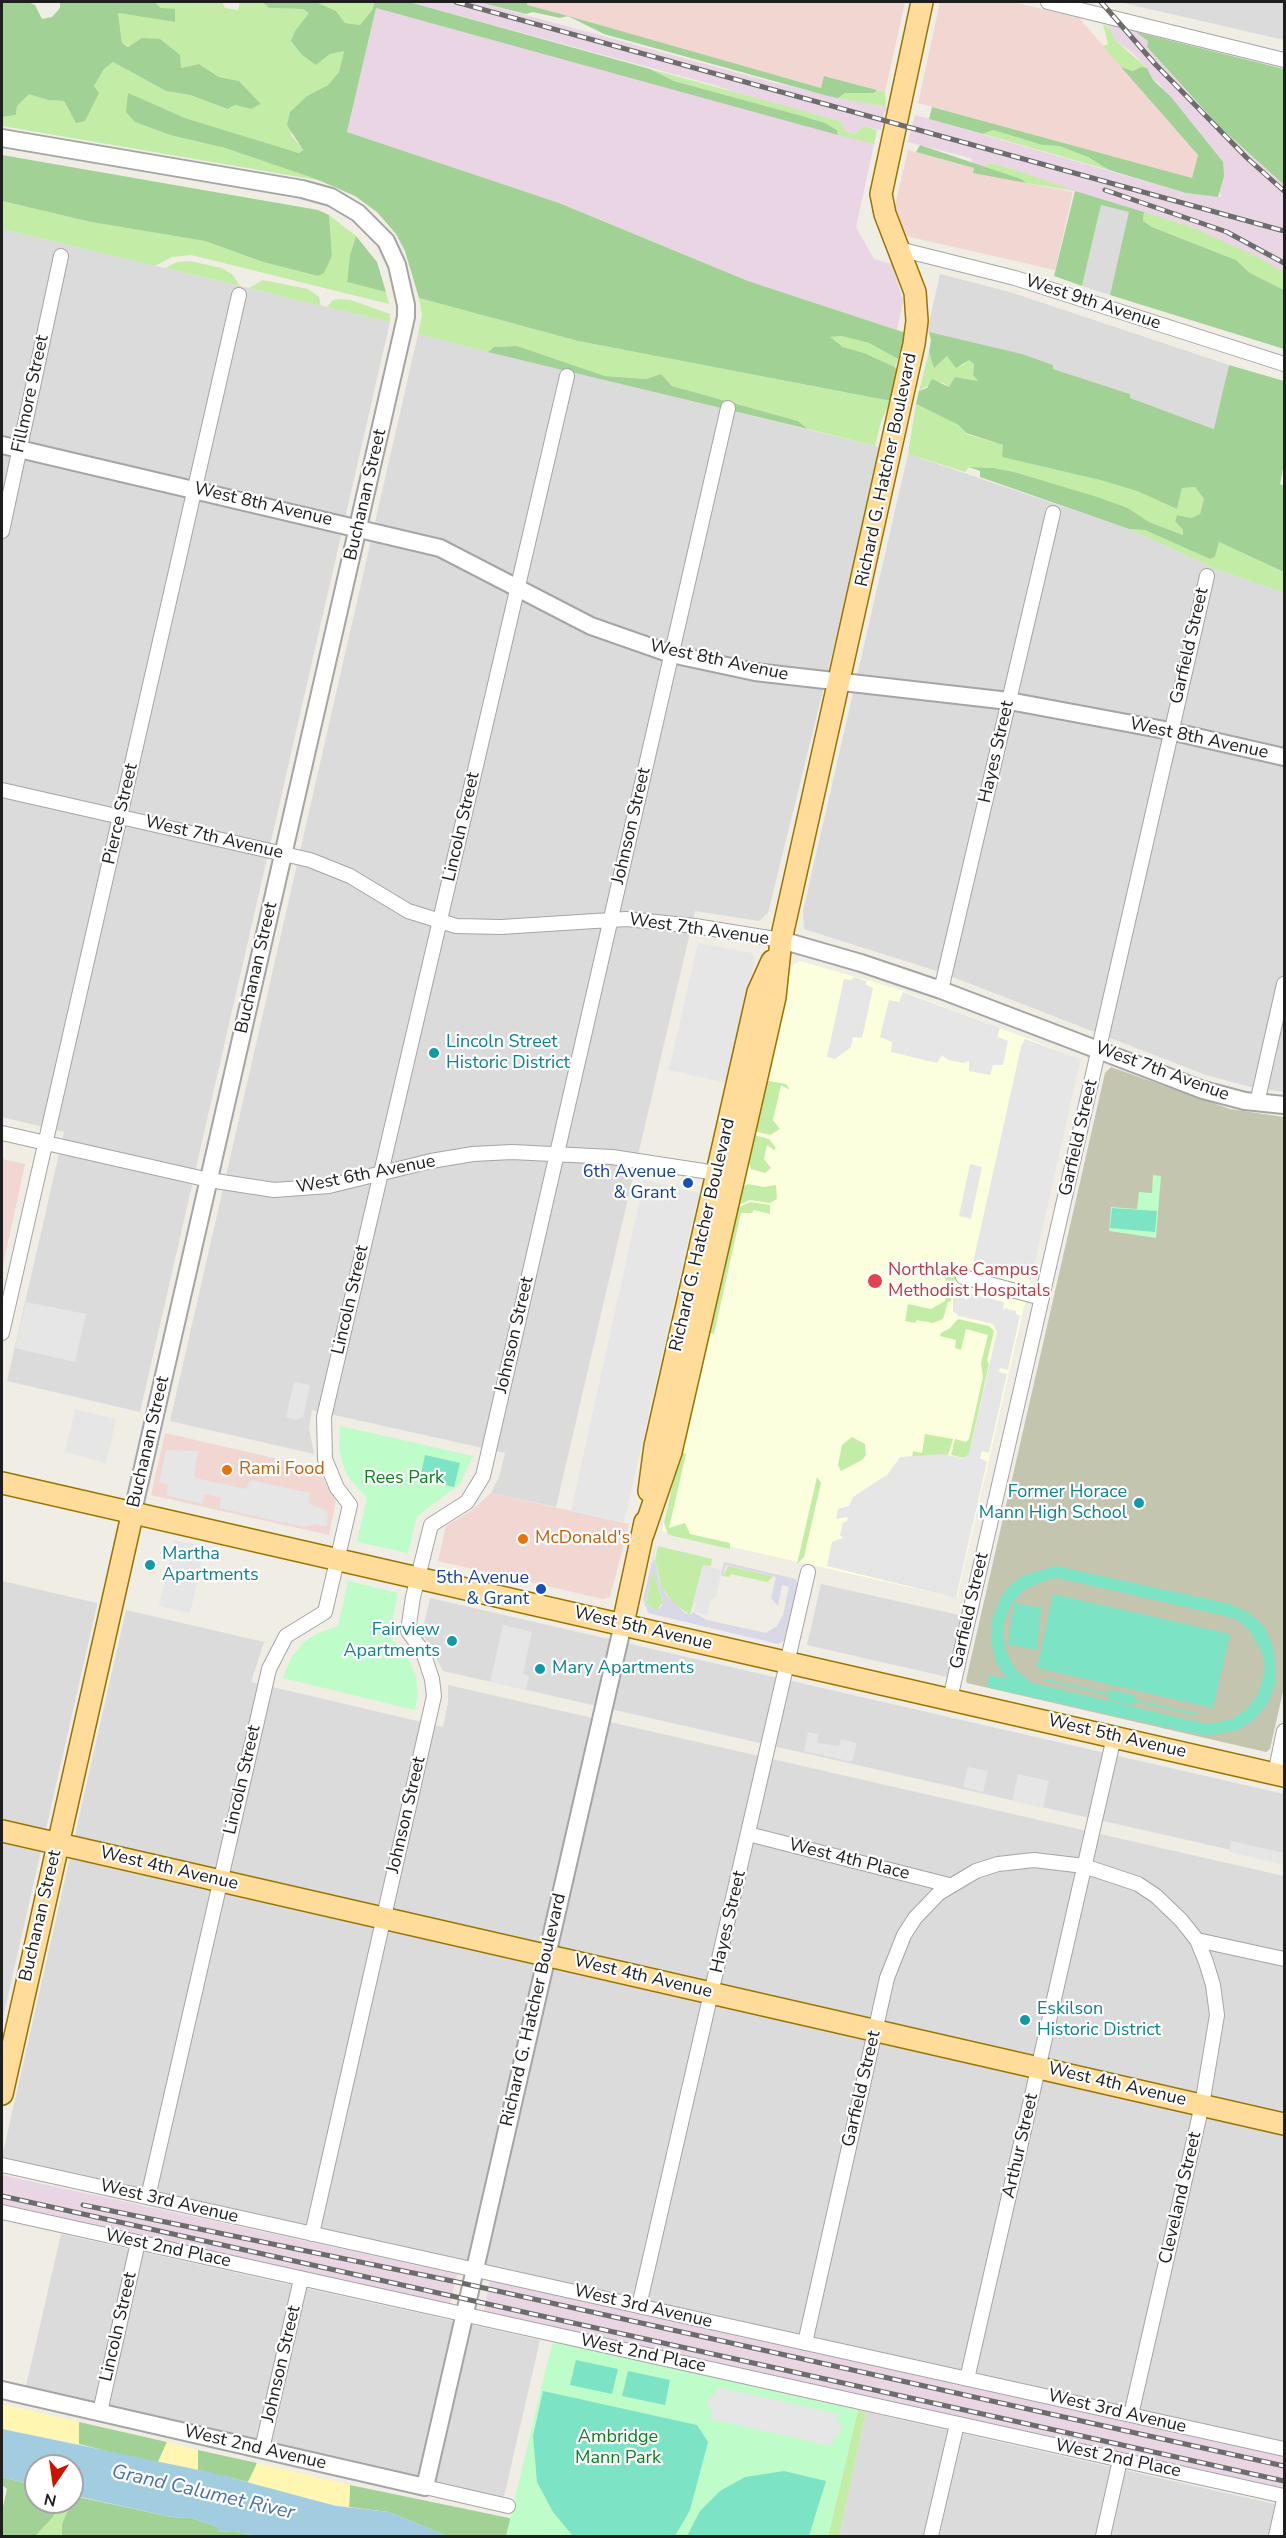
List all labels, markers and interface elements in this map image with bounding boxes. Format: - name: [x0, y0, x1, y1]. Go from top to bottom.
- street label: West 9th Avenue: [1023, 271, 1163, 335]
- street label: Fillmore Street: [8, 333, 54, 455]
- street label: Richard G. Hatcher Boulevard: [852, 351, 922, 589]
- street label: Buchanan Street: [340, 427, 392, 563]
- street label: West 8th Avenue: [192, 479, 334, 531]
- street label: Garfield Street: [1166, 586, 1214, 706]
- street label: West 8th Avenue: [648, 636, 790, 686]
- street label: Hayes Street: [975, 699, 1019, 805]
- street label: West 8th Avenue: [1128, 714, 1270, 764]
- street label: Pierce Street: [99, 761, 143, 867]
- street label: Johnson Street: [608, 766, 656, 886]
- street label: Lincoln Street: [439, 770, 485, 884]
- street label: West 7th Avenue: [143, 812, 285, 864]
- street label: Buchanan Street: [231, 900, 283, 1036]
- street label: West 7th Avenue: [628, 909, 770, 951]
- place label: Lincoln Street Historic District: [446, 1032, 570, 1074]
- street label: West 7th Avenue: [1092, 1038, 1232, 1106]
- marker: Lincoln Street Historic District: [427, 1046, 441, 1060]
- street label: Garfield Street: [1055, 1078, 1103, 1198]
- street label: Richard G. Hatcher Boulevard: [666, 1116, 740, 1354]
- street label: West 6th Avenue: [295, 1151, 437, 1199]
- place label: 6th Avenue & Grant: [583, 1162, 676, 1204]
- marker: 6th Avenue & Grant: [681, 1176, 695, 1190]
- street label: Lincoln Street: [328, 1243, 374, 1357]
- place label: Northlake Campus Methodist Hospitals: [888, 1260, 1050, 1302]
- marker: Northlake Campus Methodist Hospitals: [866, 1272, 884, 1290]
- street label: Johnson Street: [491, 1275, 539, 1395]
- street label: Buchanan Street: [123, 1374, 175, 1510]
- place label: Rami Food: [239, 1459, 325, 1481]
- marker: Rami Food: [220, 1463, 234, 1477]
- park label: Rees Park: [364, 1468, 444, 1490]
- place label: Former Horace Mann High School: [979, 1482, 1127, 1524]
- marker: Former Horace Mann High School: [1132, 1496, 1146, 1510]
- place label: McDonald's: [535, 1528, 630, 1550]
- marker: McDonald's: [516, 1532, 530, 1546]
- place label: Martha Apartments: [162, 1544, 259, 1586]
- street label: Garfield Street: [946, 1551, 994, 1671]
- marker: Martha Apartments: [143, 1558, 157, 1572]
- place label: 5th Avenue & Grant: [436, 1568, 529, 1610]
- marker: 5th Avenue & Grant: [534, 1582, 548, 1596]
- street label: West 5th Avenue: [572, 1603, 714, 1655]
- place label: Fairview Apartments: [343, 1620, 440, 1662]
- marker: Fairview Apartments: [445, 1634, 459, 1648]
- place label: Mary Apartments: [552, 1658, 694, 1680]
- marker: Mary Apartments: [533, 1662, 547, 1676]
- street label: West 5th Avenue: [1046, 1711, 1188, 1763]
- street label: Lincoln Street: [220, 1723, 266, 1837]
- street label: Johnson Street: [383, 1755, 431, 1875]
- street label: West 4th Place: [786, 1835, 912, 1885]
- street label: West 4th Avenue: [98, 1843, 240, 1895]
- street label: Buchanan Street: [15, 1848, 67, 1984]
- street label: Hayes Street: [707, 1869, 751, 1975]
- street label: Richard G. Hatcher Boulevard: [497, 1891, 571, 2129]
- street label: West 4th Avenue: [572, 1951, 714, 2003]
- place label: Eskilson Historic District: [1037, 1999, 1161, 2042]
- marker: Eskilson Historic District: [1018, 2013, 1032, 2027]
- street label: Garfield Street: [838, 2029, 886, 2149]
- street label: West 4th Avenue: [1046, 2059, 1188, 2111]
- street label: Arthur Street: [998, 2092, 1044, 2200]
- street label: Cleveland Street: [1155, 2130, 1207, 2266]
- street label: West 3rd Avenue: [98, 2176, 240, 2228]
- street label: West 2nd Place: [103, 2225, 233, 2273]
- street label: Lincoln Street: [96, 2270, 142, 2384]
- street label: West 3rd Avenue: [572, 2281, 714, 2333]
- street label: Johnson Street: [258, 2304, 306, 2424]
- street label: West 2nd Place: [578, 2330, 708, 2378]
- street label: West 3rd Avenue: [1046, 2386, 1188, 2438]
- street label: West 2nd Avenue: [182, 2421, 328, 2475]
- park label: Ambridge Mann Park: [575, 2427, 661, 2470]
- street label: West 2nd Place: [1053, 2435, 1183, 2483]
- north arrow: [24, 2454, 84, 2514]
- water label: Grand Calumet River: [109, 2460, 297, 2526]
- text: N: [42, 2488, 59, 2512]

